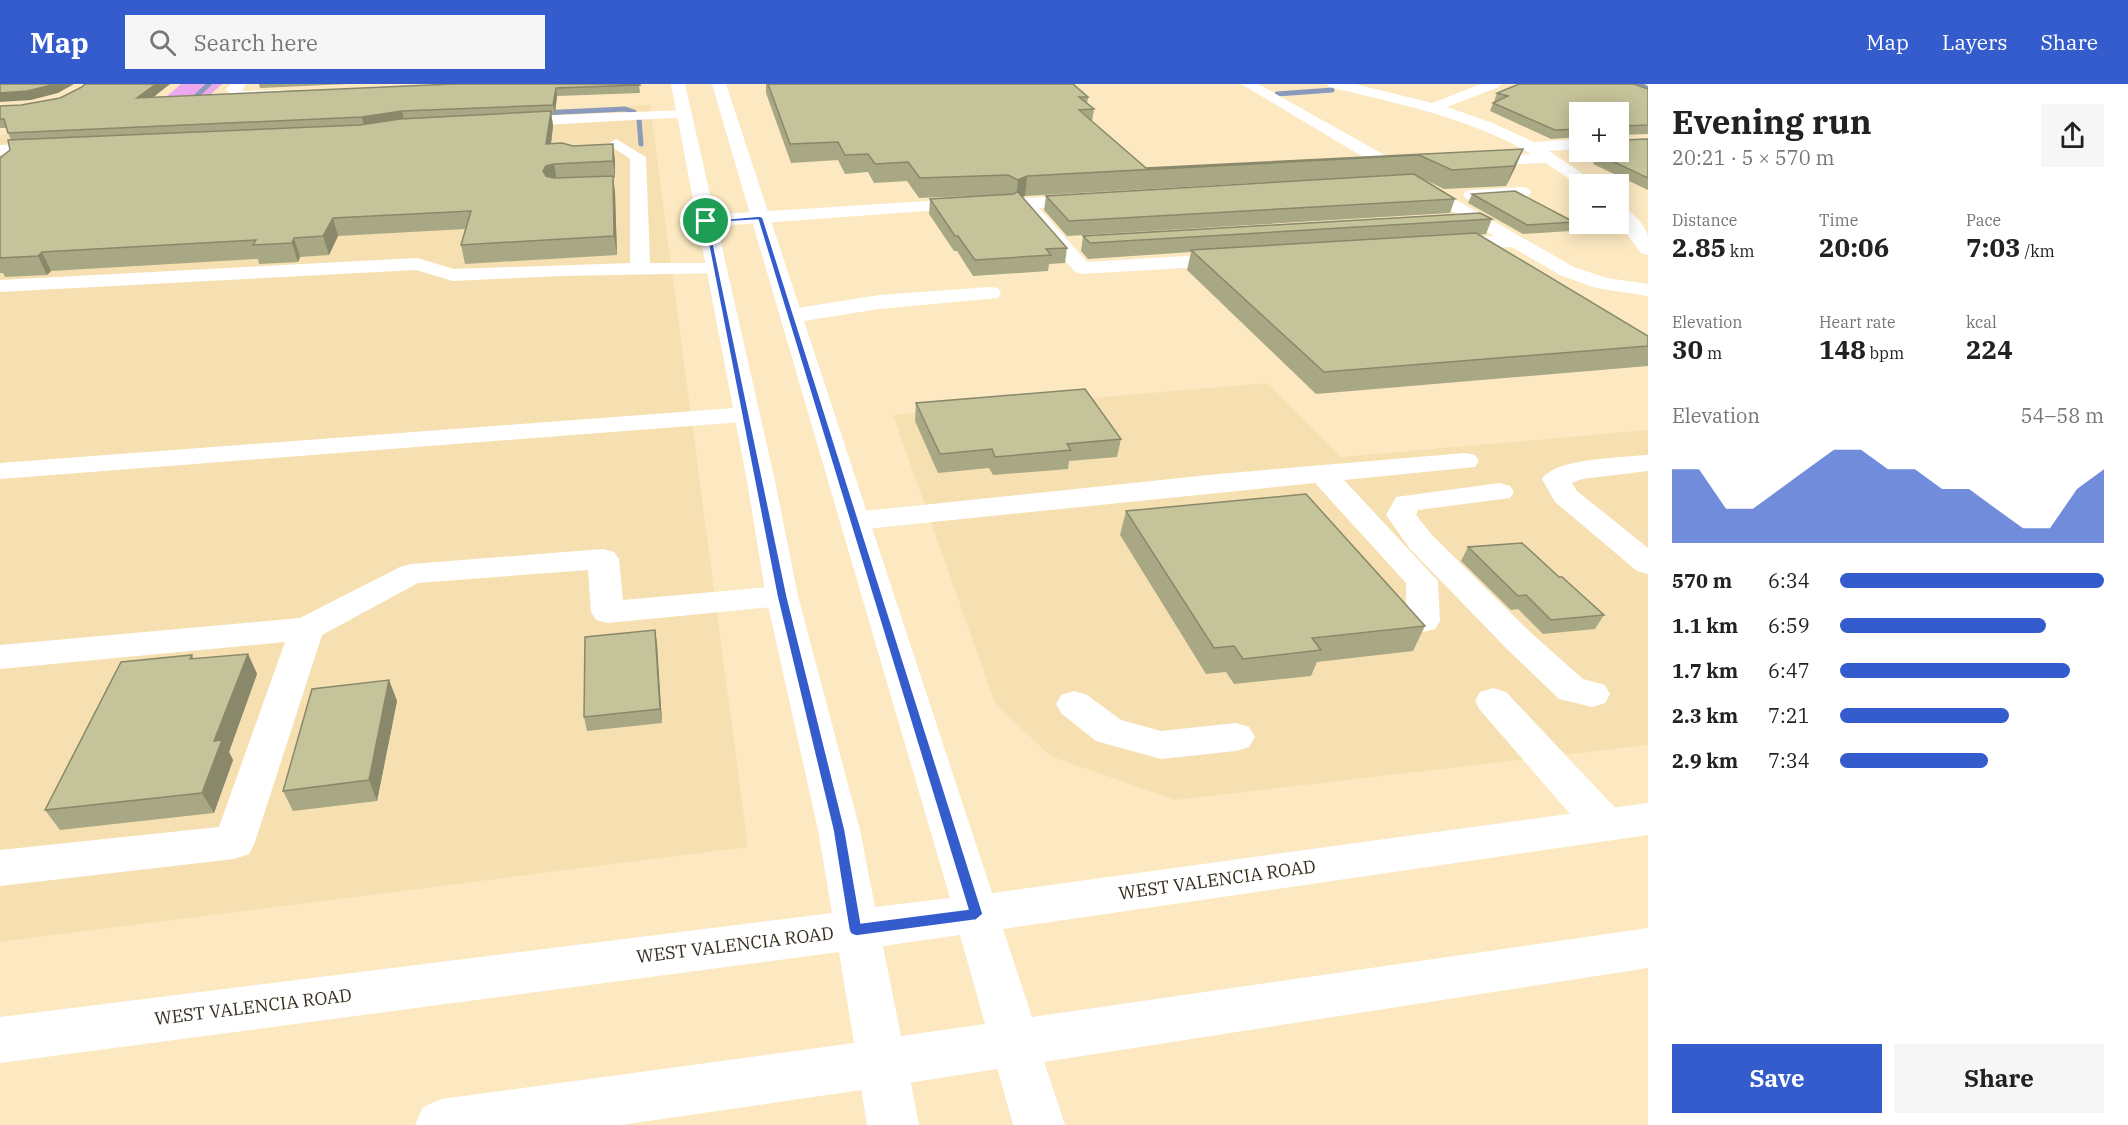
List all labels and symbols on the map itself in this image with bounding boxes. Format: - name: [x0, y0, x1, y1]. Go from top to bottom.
- pin: [680, 195, 731, 246]
- street label: WEST VALENCIA ROAD: [1117, 854, 1317, 905]
- street label: WEST VALENCIA ROAD: [635, 921, 835, 968]
- street label: WEST VALENCIA ROAD: [153, 983, 353, 1030]

